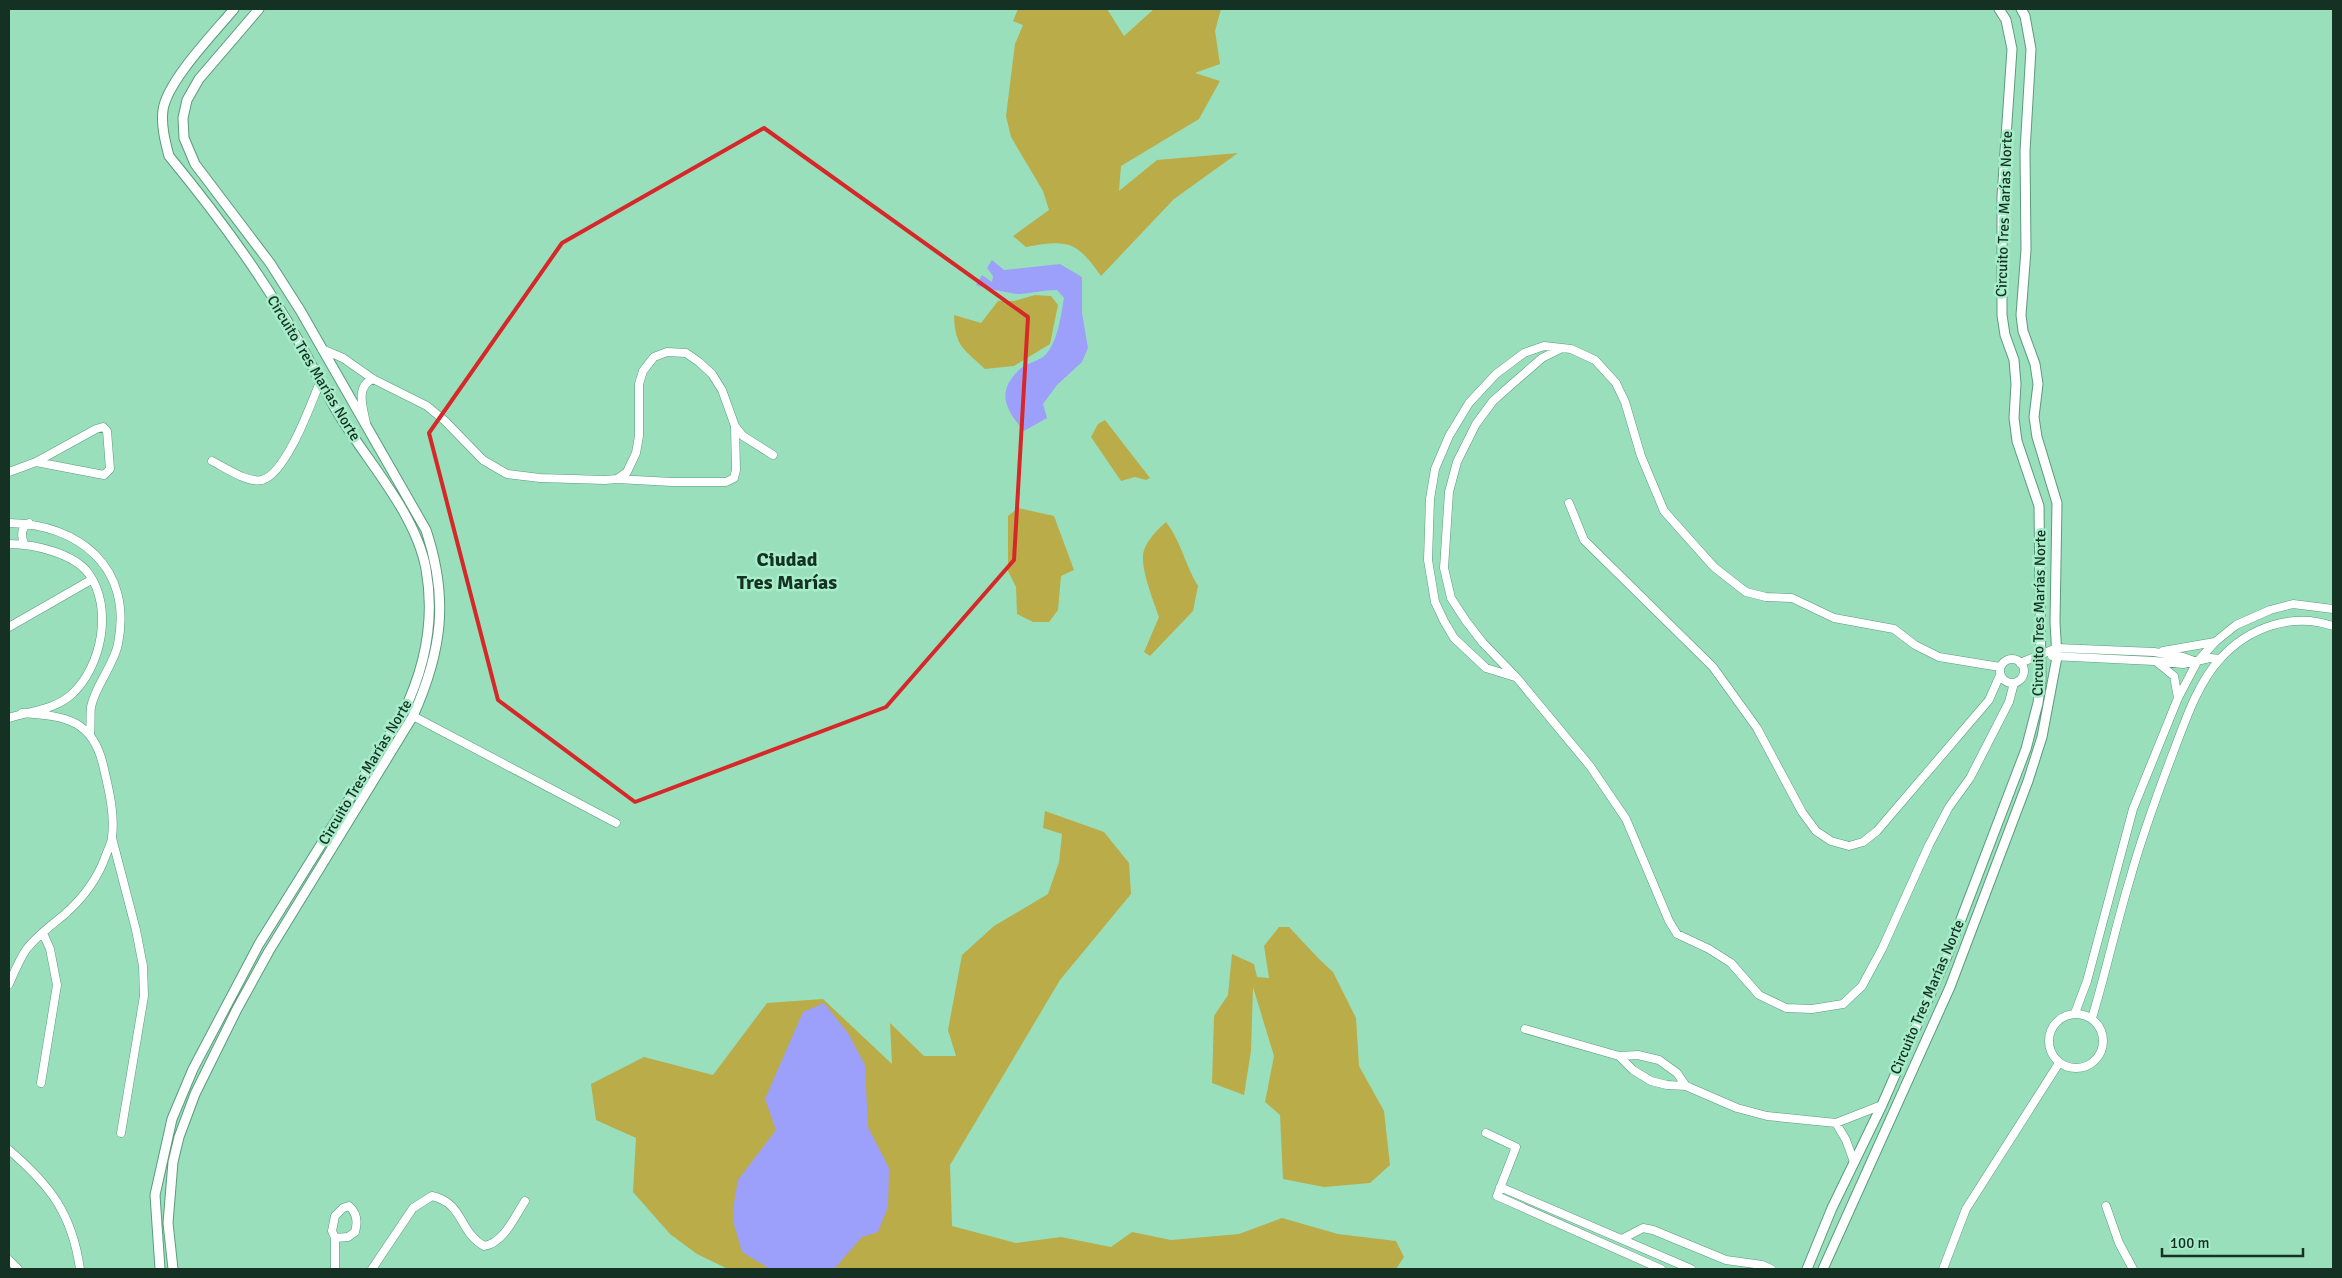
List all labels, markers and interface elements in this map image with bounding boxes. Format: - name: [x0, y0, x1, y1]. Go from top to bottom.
- street label: Circuito Tres Marías Norte: [1992, 130, 2016, 298]
- street label: Circuito Tres Marías Norte: [263, 292, 365, 444]
- street label: Circuito Tres Marías Norte: [2029, 530, 2049, 696]
- district label: Ciudad Tres Marías: [737, 547, 837, 595]
- street label: Circuito Tres Marías Norte: [314, 696, 416, 848]
- street label: Circuito Tres Marías Norte: [1886, 917, 1968, 1077]
- scale bar: [2162, 1226, 2303, 1258]
- text: 100 m: [2170, 1234, 2210, 1252]

